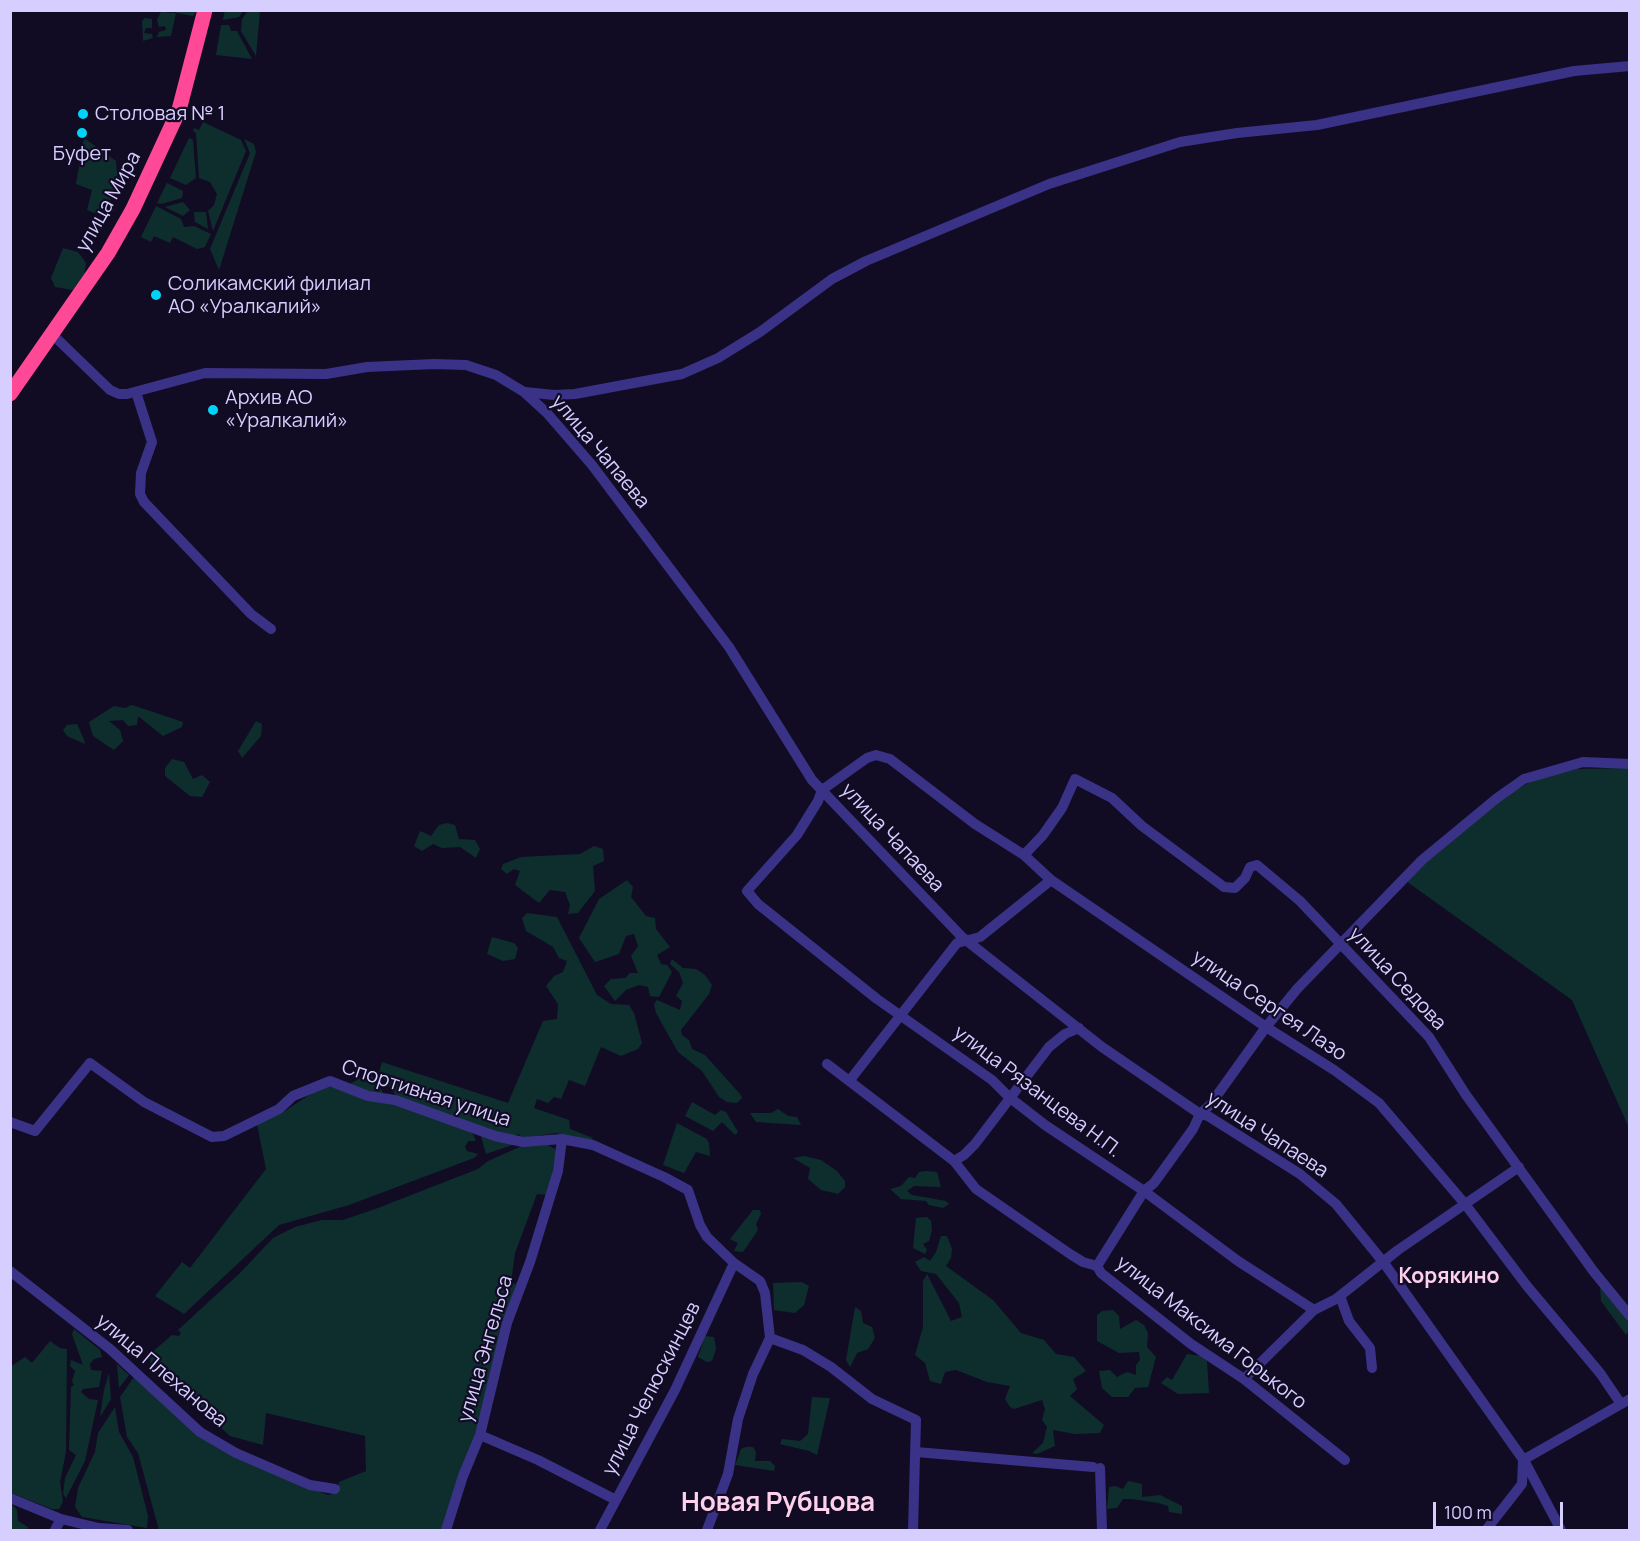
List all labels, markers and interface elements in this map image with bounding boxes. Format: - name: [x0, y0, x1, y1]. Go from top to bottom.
- place label: Столовая № 1: [95, 102, 225, 126]
- marker: Столовая № 1: [76, 107, 90, 121]
- marker: Буфет: [75, 126, 89, 140]
- place label: Буфет: [53, 142, 111, 166]
- street label: улица Мира: [71, 147, 147, 257]
- place label: Соликамский филиал АО «Уралкалий»: [168, 272, 371, 319]
- marker: Соликамский филиал АО «Уралкалий»: [149, 288, 163, 302]
- place label: Архив АО «Уралкалий»: [225, 386, 348, 433]
- street label: улица Чапаева: [546, 390, 654, 514]
- marker: Архив АО «Уралкалий»: [206, 403, 220, 417]
- street label: улица Чапаева: [835, 778, 949, 898]
- street label: улица Седова: [1343, 923, 1451, 1035]
- street label: улица Сергея Лазо: [1187, 945, 1351, 1067]
- street label: улица Рязанцева Н.П.: [948, 1021, 1126, 1163]
- street label: Спортивная улица: [339, 1055, 513, 1133]
- street label: улица Чапаева: [1202, 1087, 1332, 1183]
- street label: улица Максима Горького: [1111, 1251, 1311, 1415]
- district label: Корякино: [1398, 1264, 1500, 1290]
- street label: улица Энгельса: [454, 1273, 518, 1425]
- street label: улица Челюскинцев: [598, 1298, 706, 1480]
- street label: улица Плеханова: [91, 1309, 231, 1433]
- district label: Новая Рубцова: [681, 1488, 875, 1520]
- scale bar: [1436, 1490, 1566, 1528]
- text: 100 m: [1444, 1500, 1492, 1524]

